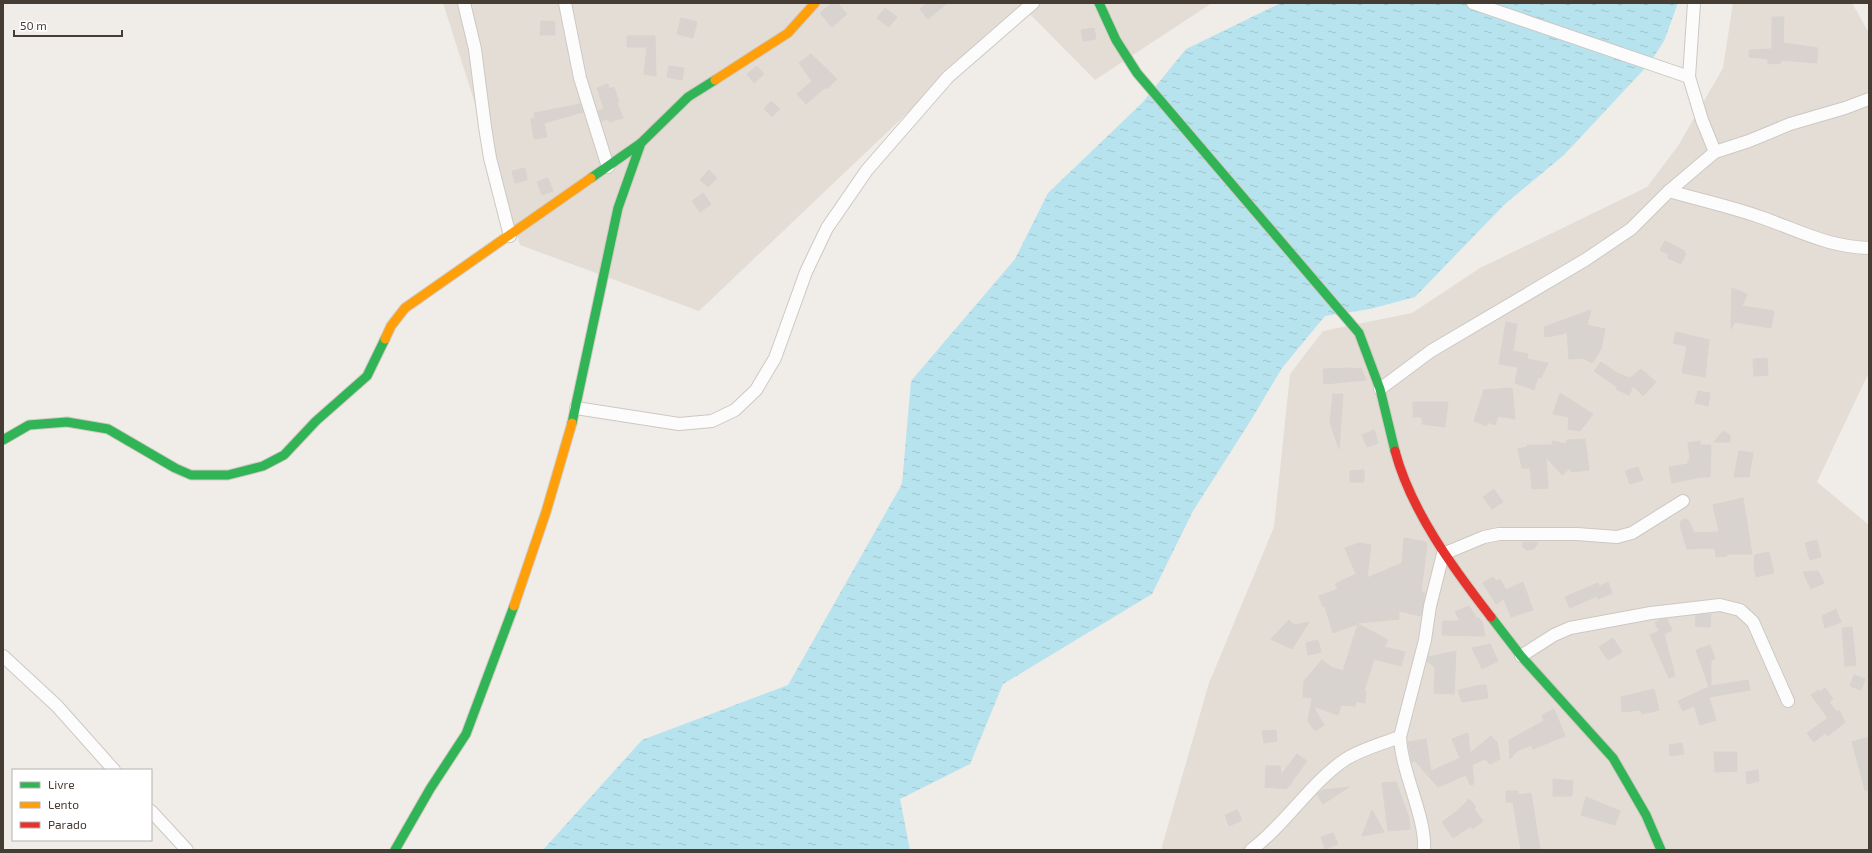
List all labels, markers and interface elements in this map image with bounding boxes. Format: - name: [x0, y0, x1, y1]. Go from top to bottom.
- scale bar: [14, 12, 122, 38]
- text: 50 m: [20, 18, 47, 32]
- legend: [12, 769, 152, 841]
- text: Livre: [48, 777, 75, 791]
- text: Lento: [48, 797, 79, 811]
- text: Parado: [48, 817, 87, 831]

